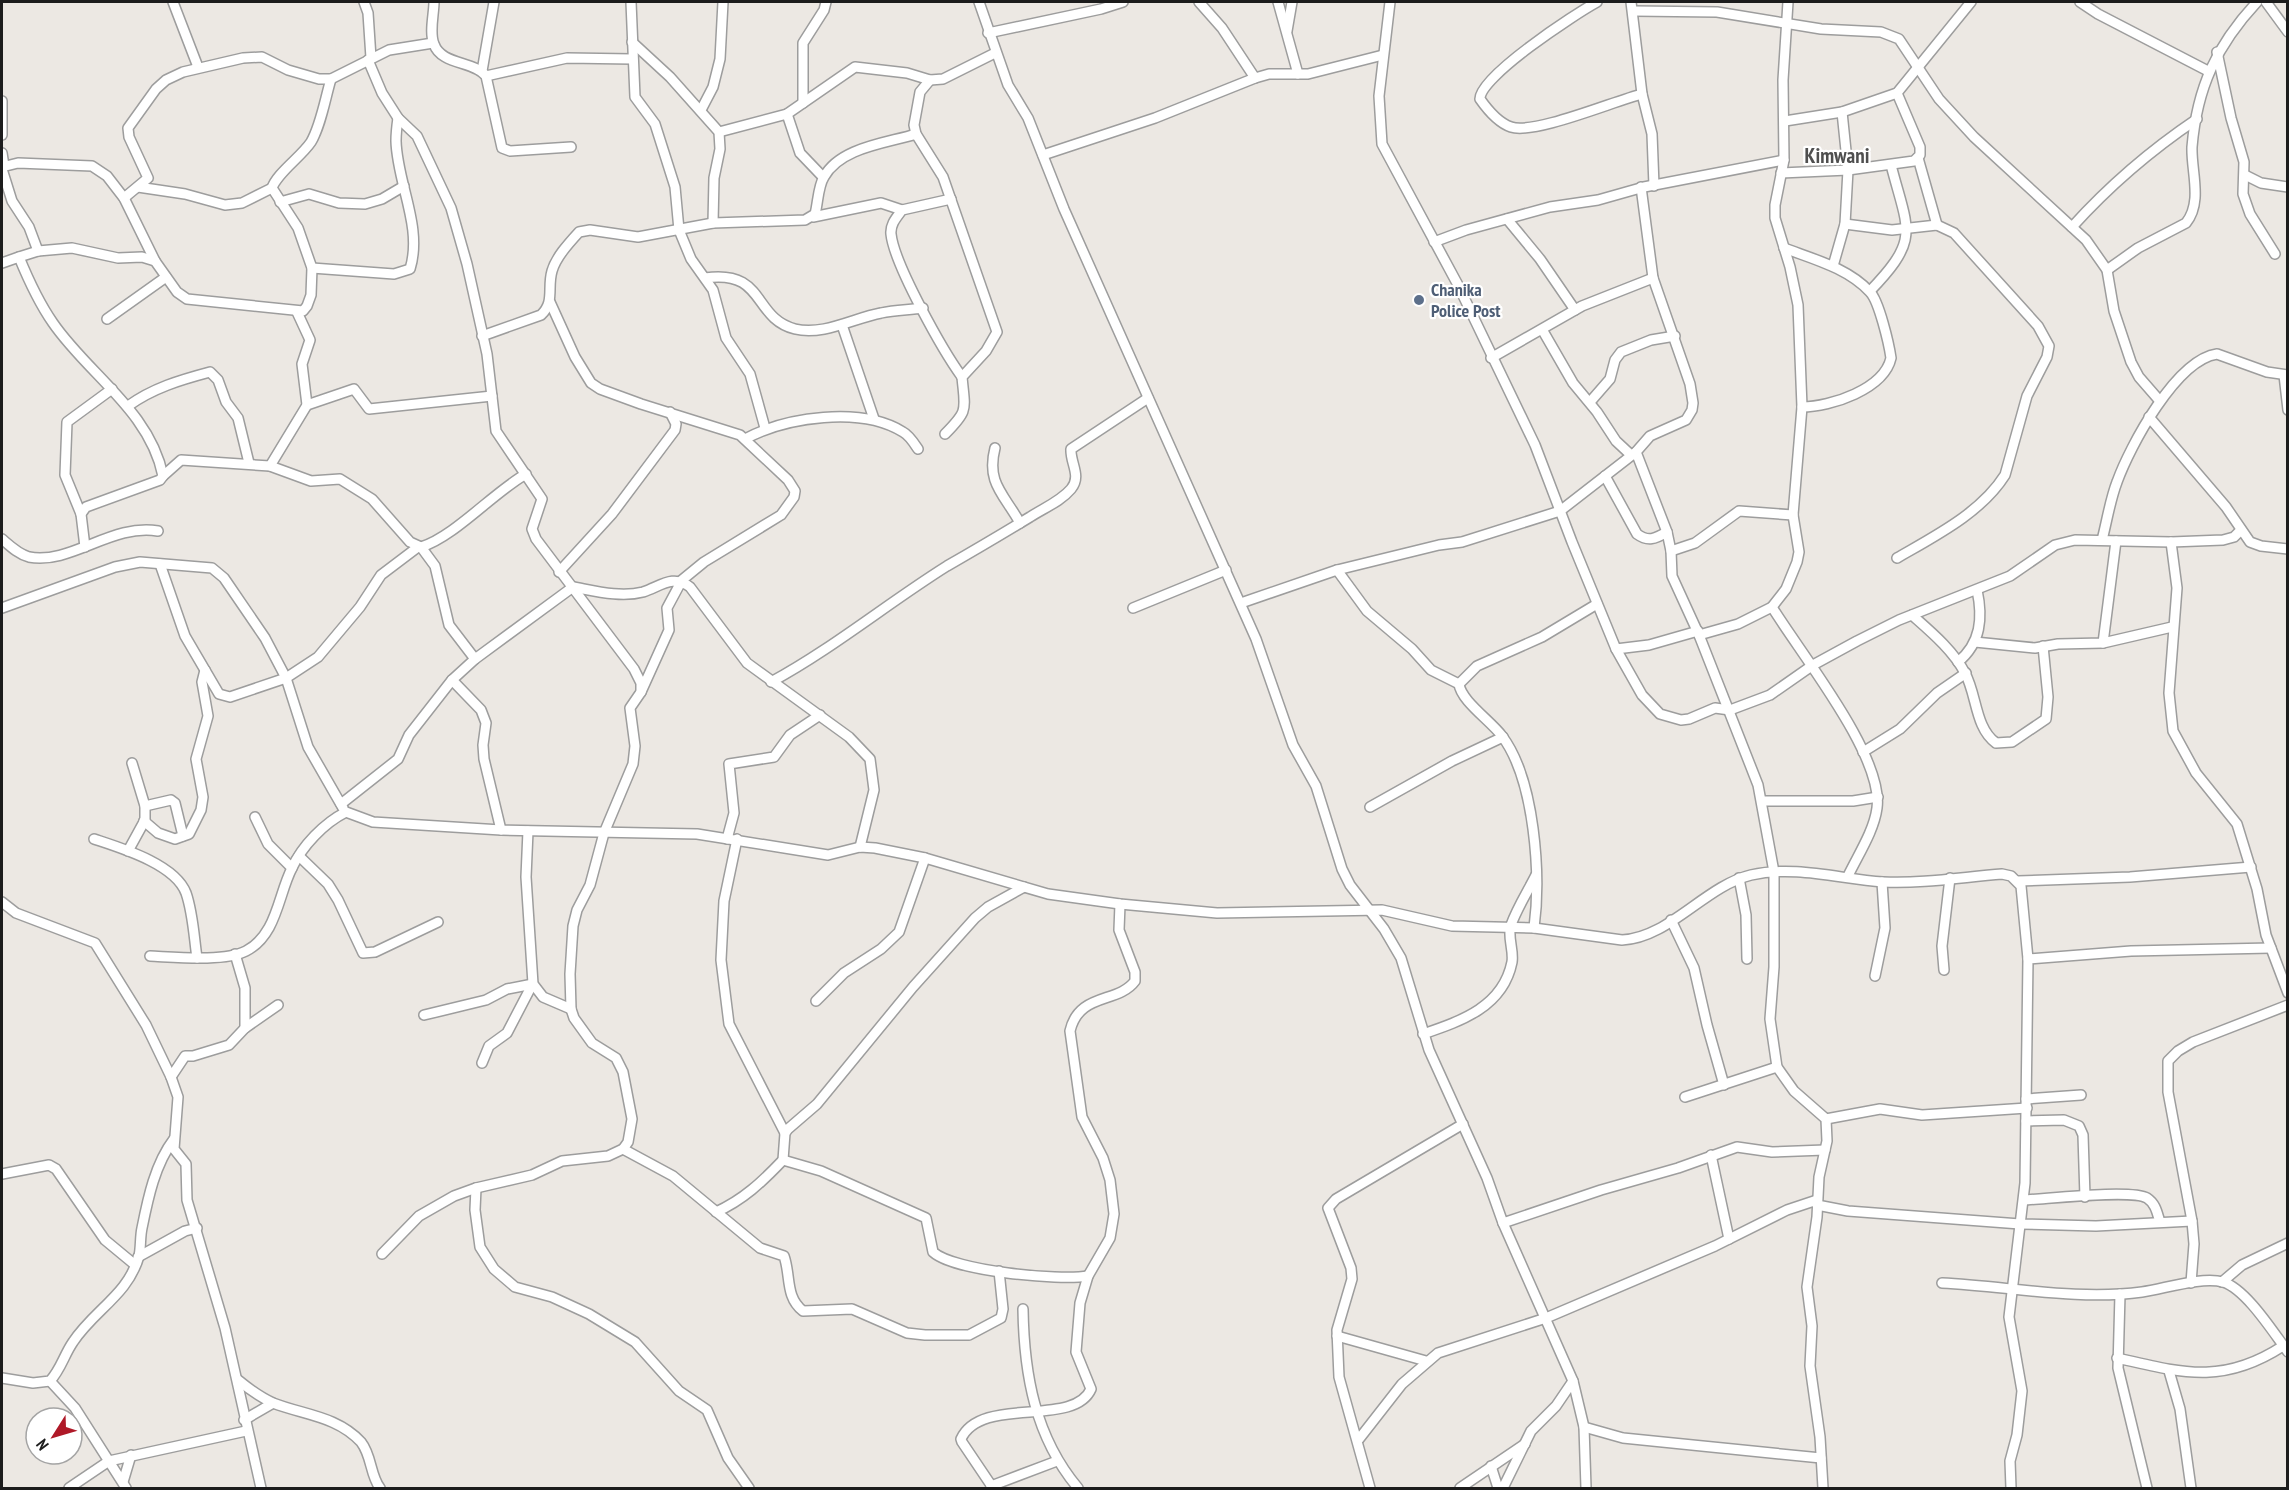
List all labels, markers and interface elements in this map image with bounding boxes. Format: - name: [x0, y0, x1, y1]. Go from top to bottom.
- district label: Kimwani: [1805, 142, 1869, 169]
- place label: Chanika Police Post: [1431, 278, 1501, 322]
- marker: Chanika Police Post: [1412, 293, 1426, 307]
- north arrow: [24, 1406, 84, 1466]
- text: N: [31, 1436, 53, 1454]

